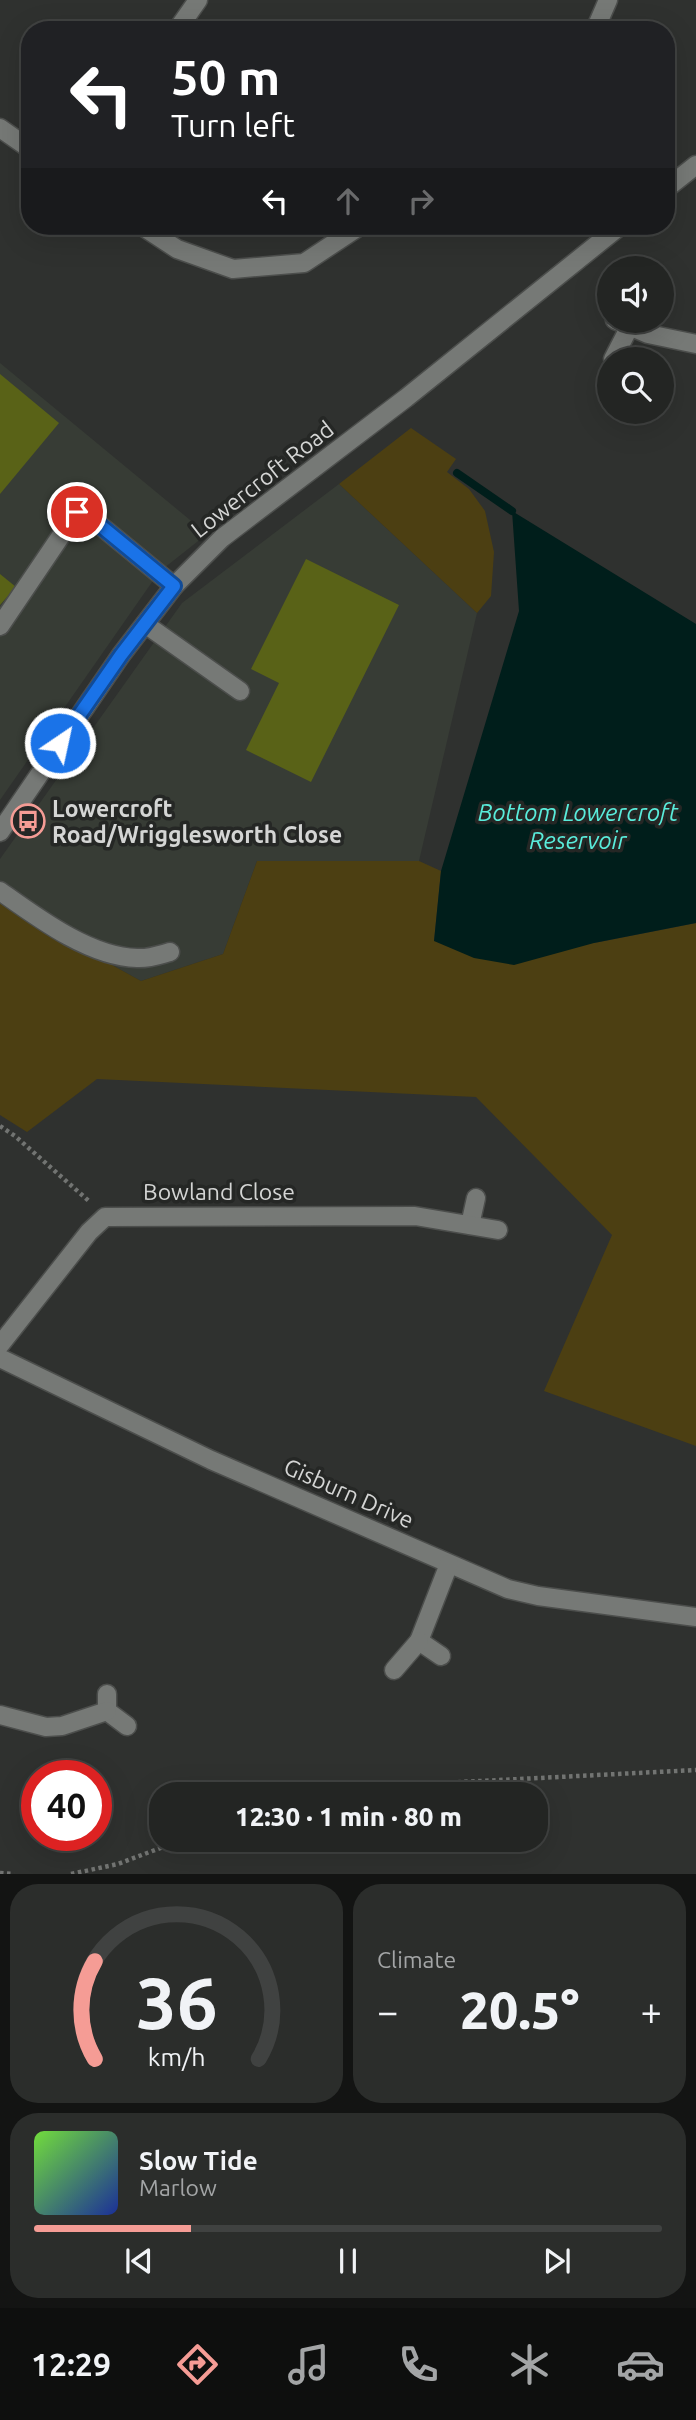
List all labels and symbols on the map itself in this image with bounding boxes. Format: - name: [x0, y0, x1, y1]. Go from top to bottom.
- street label: Lowercroft Road: [186, 416, 338, 542]
- pin: [47, 482, 107, 542]
- position arrow: [23, 706, 97, 780]
- place label: Lowercroft Road/Wrigglesworth Close: [52, 796, 342, 847]
- water label: Bottom Lowercroft Reservoir: [478, 799, 679, 854]
- bus stop icon: Lowercroft Road/Wrigglesworth Close: [9, 802, 47, 840]
- street label: Bowland Close: [143, 1179, 295, 1204]
- street label: Gisburn Drive: [280, 1453, 418, 1533]
- speed limit sign: 40: [21, 1760, 112, 1851]

